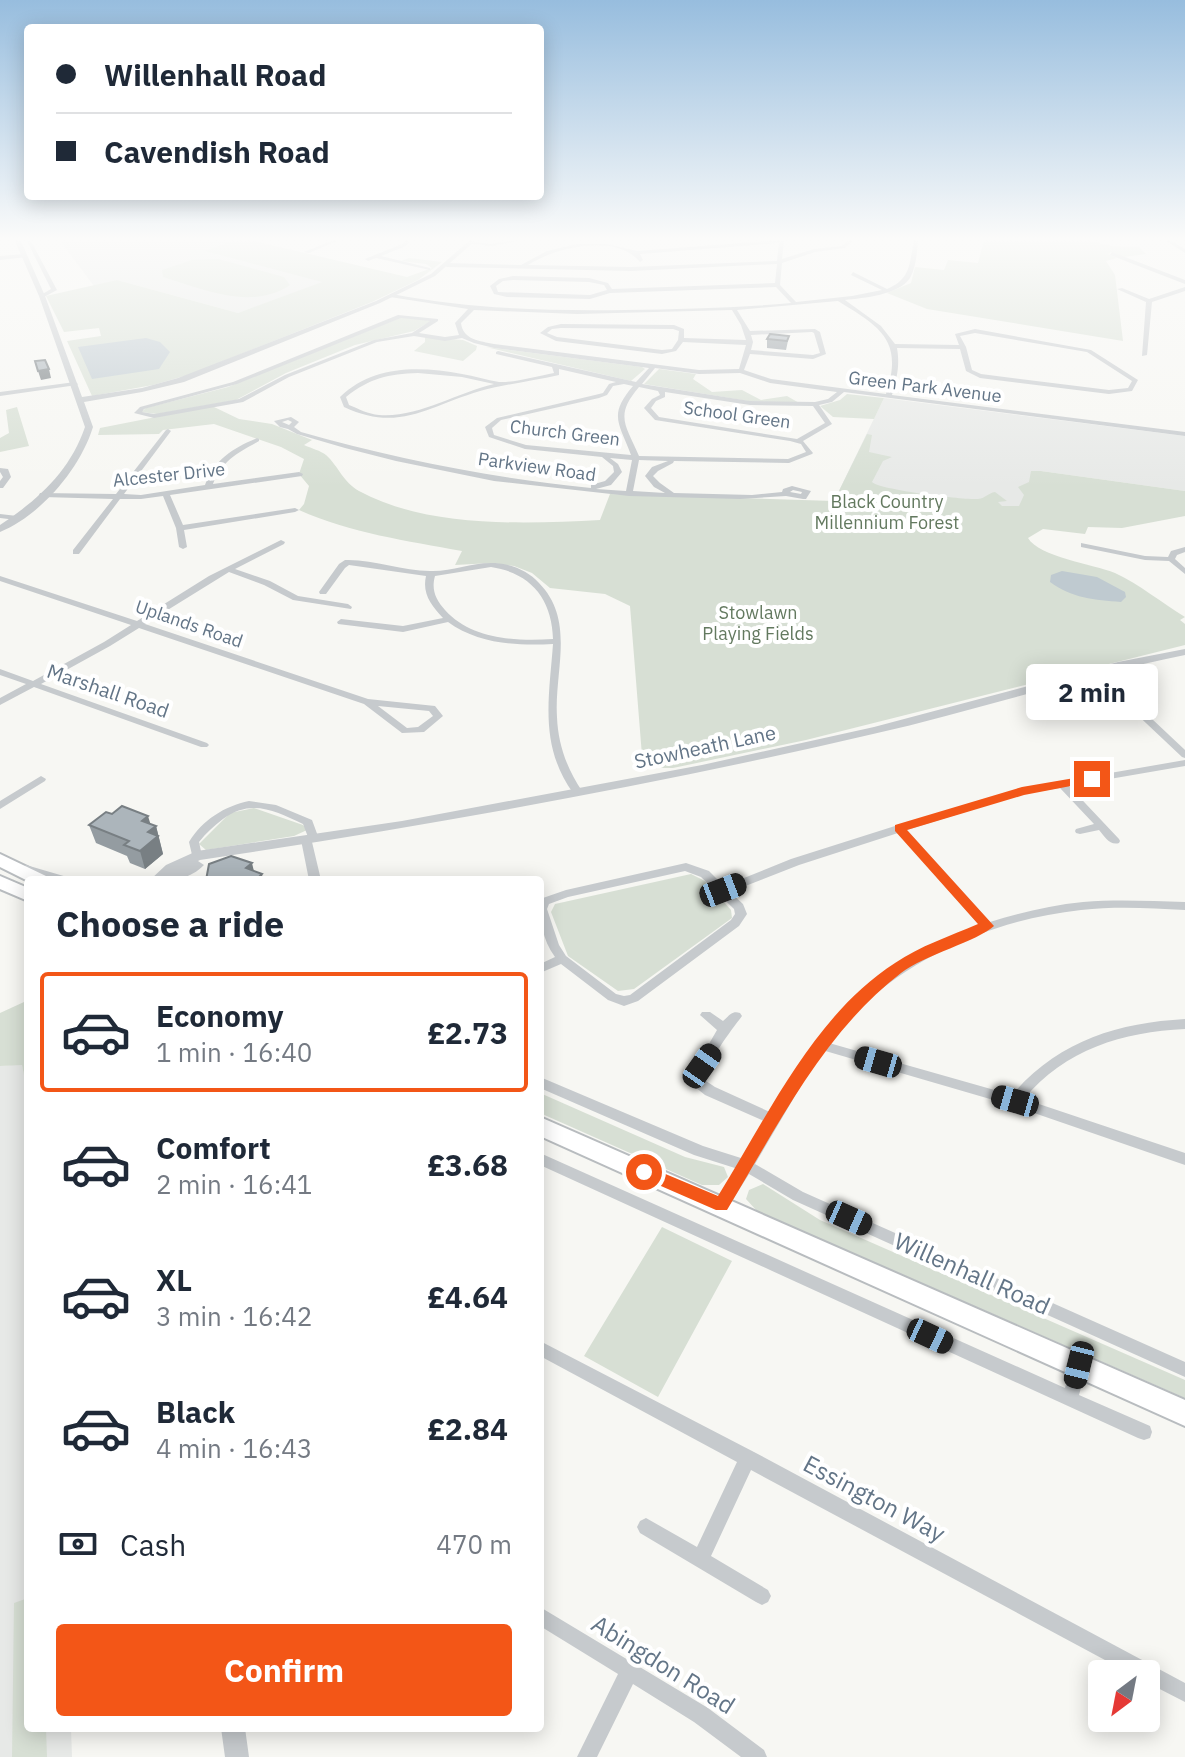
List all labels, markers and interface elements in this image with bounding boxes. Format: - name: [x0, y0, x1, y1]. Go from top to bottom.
- text: Willenhall Road: [104, 55, 326, 94]
- text: Cavendish Road: [104, 132, 330, 171]
- street label: Green Park Avenue: [847, 366, 1003, 407]
- street label: School Green: [682, 396, 792, 433]
- street label: Church Green: [509, 414, 621, 451]
- street label: Parkview Road: [477, 447, 597, 486]
- street label: Alcester Drive: [112, 457, 226, 492]
- park label: Black Country Millennium Forest: [815, 490, 959, 534]
- street label: Uplands Road: [132, 594, 246, 653]
- park label: Stowlawn Playing Fields: [702, 601, 814, 645]
- street label: Marshall Road: [43, 657, 173, 724]
- callout: 2 min: [1026, 663, 1158, 719]
- text: 2 min: [1058, 675, 1126, 709]
- street label: Stowheath Lane: [632, 718, 778, 775]
- route end: [1074, 761, 1110, 797]
- car: [696, 870, 750, 910]
- text: Choose a ride: [56, 900, 284, 947]
- icon: car: [60, 996, 132, 1068]
- text: Economy: [156, 996, 284, 1035]
- text: £2.73: [427, 1013, 508, 1052]
- text: 1 min · 16:40: [156, 1035, 312, 1069]
- car: [678, 1039, 726, 1093]
- car: [852, 1044, 904, 1080]
- car: [989, 1083, 1041, 1119]
- icon: car: [60, 1128, 132, 1200]
- text: Comfort: [156, 1128, 271, 1167]
- text: £3.68: [427, 1145, 508, 1184]
- route start: [626, 1154, 662, 1190]
- text: 2 min · 16:41: [156, 1167, 312, 1201]
- car: [822, 1197, 876, 1239]
- street label: Willenhall Road: [889, 1224, 1055, 1322]
- icon: car: [60, 1260, 132, 1332]
- text: XL: [156, 1260, 192, 1299]
- text: £4.64: [427, 1277, 508, 1316]
- text: 3 min · 16:42: [156, 1299, 312, 1333]
- car: [903, 1315, 957, 1357]
- car: [1062, 1339, 1096, 1391]
- icon: car: [60, 1392, 132, 1464]
- text: Black: [156, 1392, 235, 1431]
- text: £2.84: [427, 1409, 508, 1448]
- text: 4 min · 16:43: [156, 1431, 312, 1465]
- street label: Essington Way: [798, 1447, 951, 1549]
- icon: cash: [56, 1522, 100, 1566]
- text: Cash: [120, 1525, 186, 1564]
- text: 470 m: [436, 1527, 512, 1561]
- street label: Abingdon Road: [586, 1607, 741, 1721]
- button: Confirm: [56, 1624, 512, 1716]
- north arrow: [1088, 1660, 1160, 1732]
- map controls: [1088, 1660, 1160, 1732]

